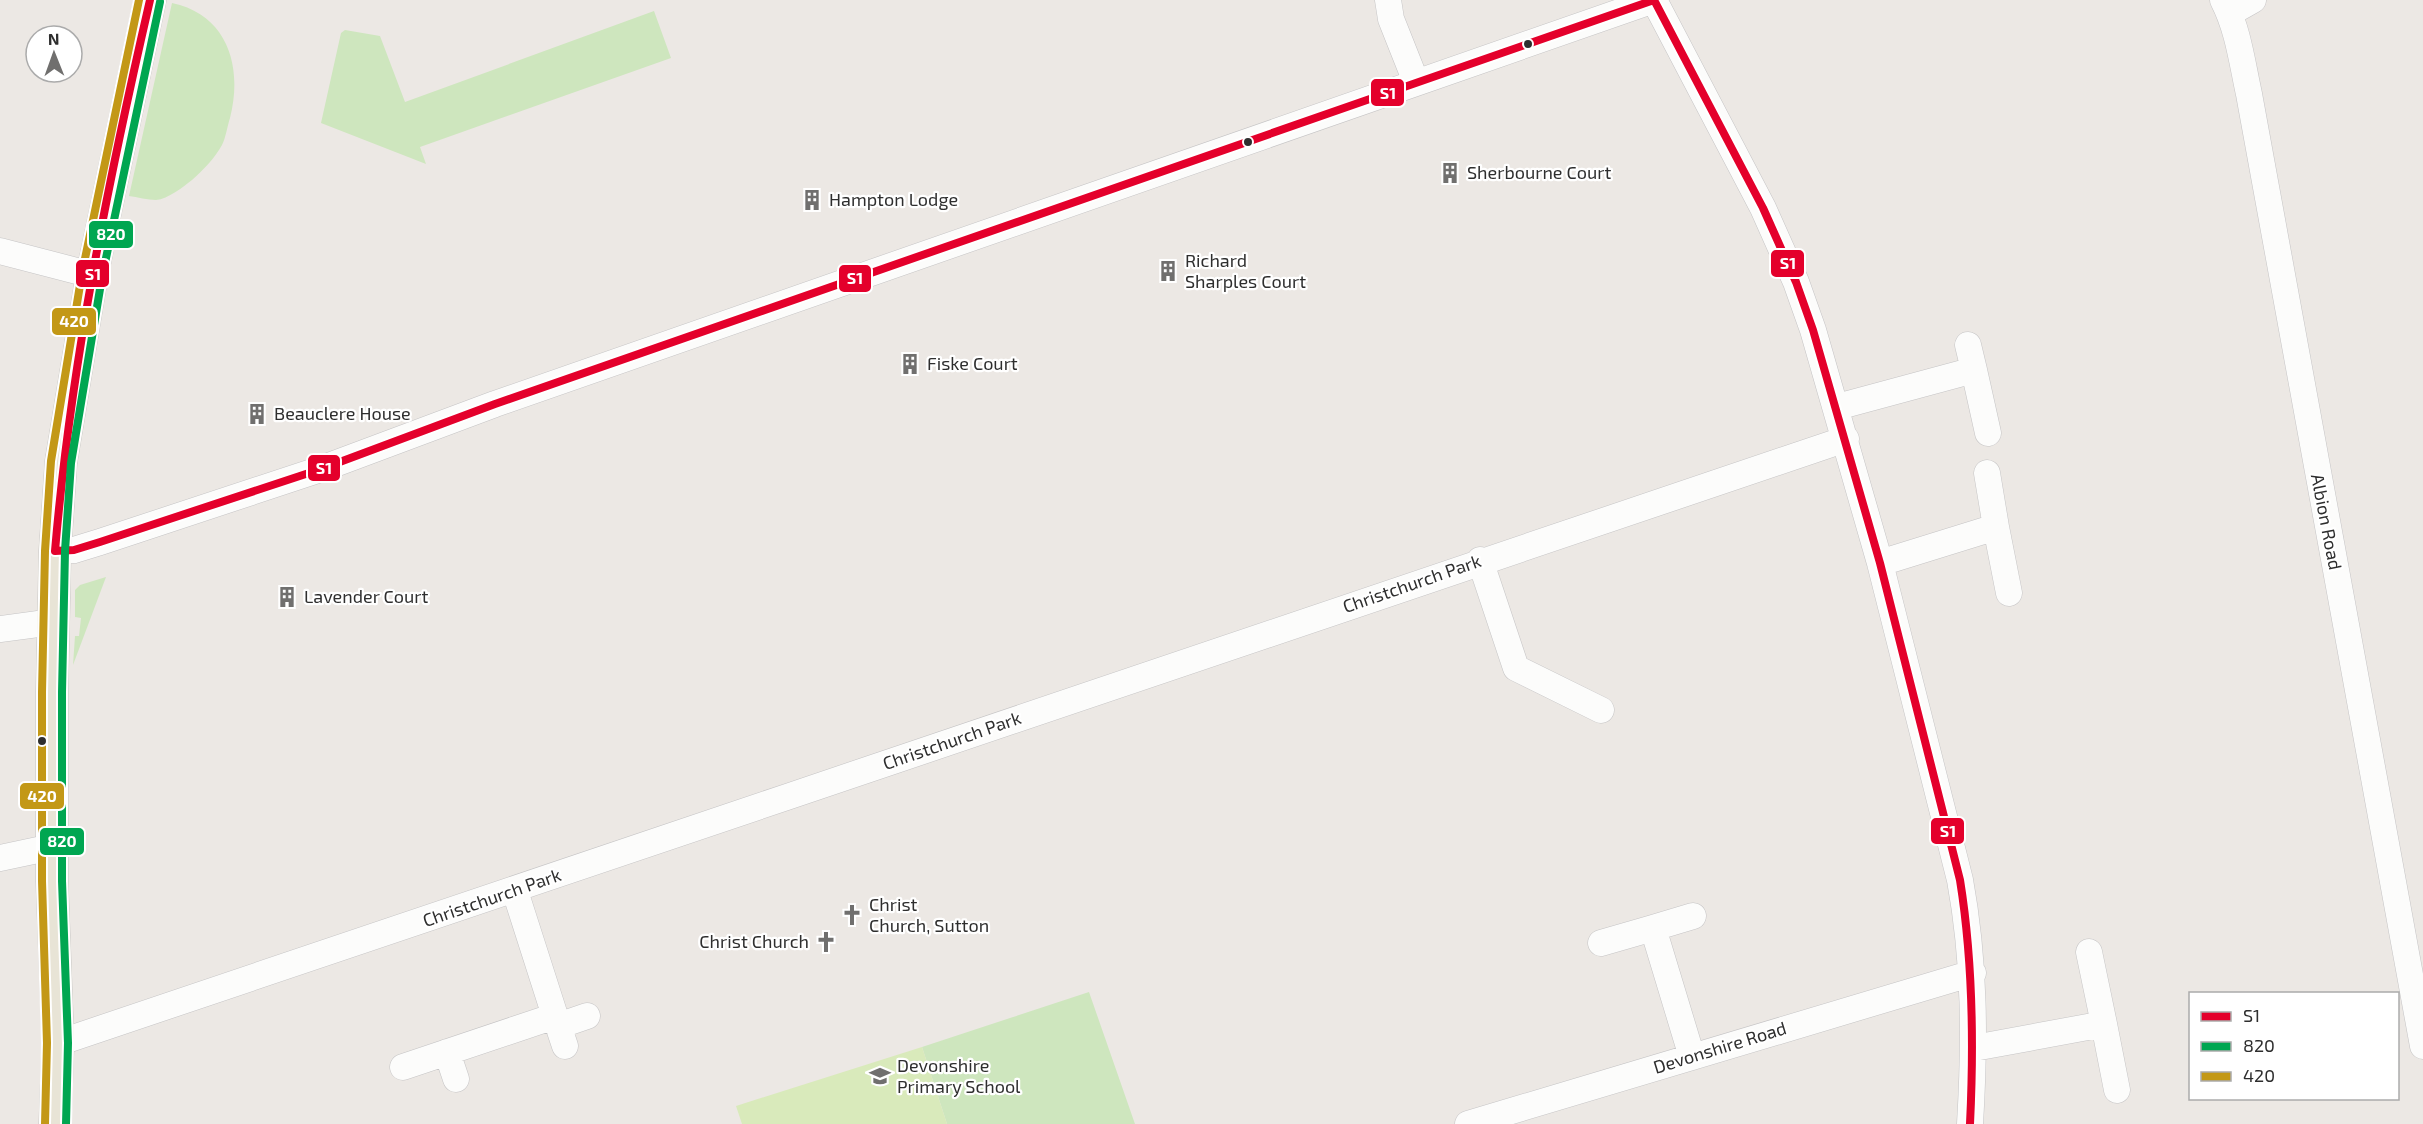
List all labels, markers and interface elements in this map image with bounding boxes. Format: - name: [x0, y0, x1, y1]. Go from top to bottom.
- north arrow: [24, 24, 84, 84]
- text: N: [48, 29, 60, 48]
- unlabelled marker: [1522, 38, 1534, 50]
- line badge: S1: [1370, 78, 1405, 107]
- text: S1: [1380, 83, 1396, 102]
- unlabelled marker: [1242, 136, 1254, 148]
- building icon: Sherbourne Court: [1438, 161, 1462, 185]
- place label: Sherbourne Court: [1467, 161, 1612, 183]
- building icon: Hampton Lodge: [800, 188, 824, 212]
- place label: Hampton Lodge: [829, 188, 958, 210]
- line badge: 820: [88, 220, 134, 249]
- text: 820: [96, 224, 126, 243]
- place label: Richard Sharples Court: [1185, 249, 1306, 292]
- line badge: S1: [1770, 249, 1805, 278]
- text: S1: [1780, 253, 1796, 272]
- line badge: S1: [75, 259, 110, 288]
- building icon: Richard Sharples Court: [1156, 259, 1180, 283]
- text: S1: [85, 264, 101, 283]
- line badge: S1: [838, 264, 872, 293]
- text: S1: [847, 268, 863, 287]
- line badge: 420: [51, 307, 97, 336]
- text: 420: [59, 311, 89, 330]
- building icon: Fiske Court: [898, 352, 922, 376]
- place label: Fiske Court: [927, 352, 1018, 374]
- building icon: Beauclere House: [245, 402, 269, 426]
- place label: Beauclere House: [274, 402, 411, 424]
- line badge: S1: [307, 454, 341, 482]
- text: S1: [316, 458, 332, 477]
- street label: Albion Road: [2307, 472, 2347, 572]
- street label: Christchurch Park: [1340, 549, 1484, 617]
- building icon: Lavender Court: [275, 585, 299, 609]
- place label: Lavender Court: [304, 585, 428, 607]
- street label: Christchurch Park: [880, 706, 1024, 774]
- unlabelled marker: [36, 735, 48, 747]
- line badge: 420: [19, 782, 65, 810]
- text: 420: [27, 786, 57, 805]
- line badge: S1: [1930, 817, 1965, 845]
- text: S1: [1940, 821, 1956, 840]
- line badge: 820: [39, 827, 85, 856]
- text: 820: [47, 831, 77, 850]
- street label: Christchurch Park: [420, 863, 564, 931]
- place label: Christ Church, Sutton: [869, 893, 989, 936]
- church icon: Christ Church, Sutton: [840, 903, 864, 927]
- place label: Christ Church: [699, 930, 809, 952]
- church icon: Christ Church: [814, 930, 838, 954]
- legend: [2189, 992, 2399, 1100]
- text: S1: [2243, 1004, 2260, 1026]
- street label: Devonshire Road: [1651, 1016, 1789, 1078]
- text: 820: [2243, 1034, 2275, 1056]
- place label: Devonshire Primary School: [897, 1054, 1021, 1097]
- school or university icon: Devonshire Primary School: [868, 1064, 892, 1088]
- text: 420: [2243, 1064, 2275, 1086]

